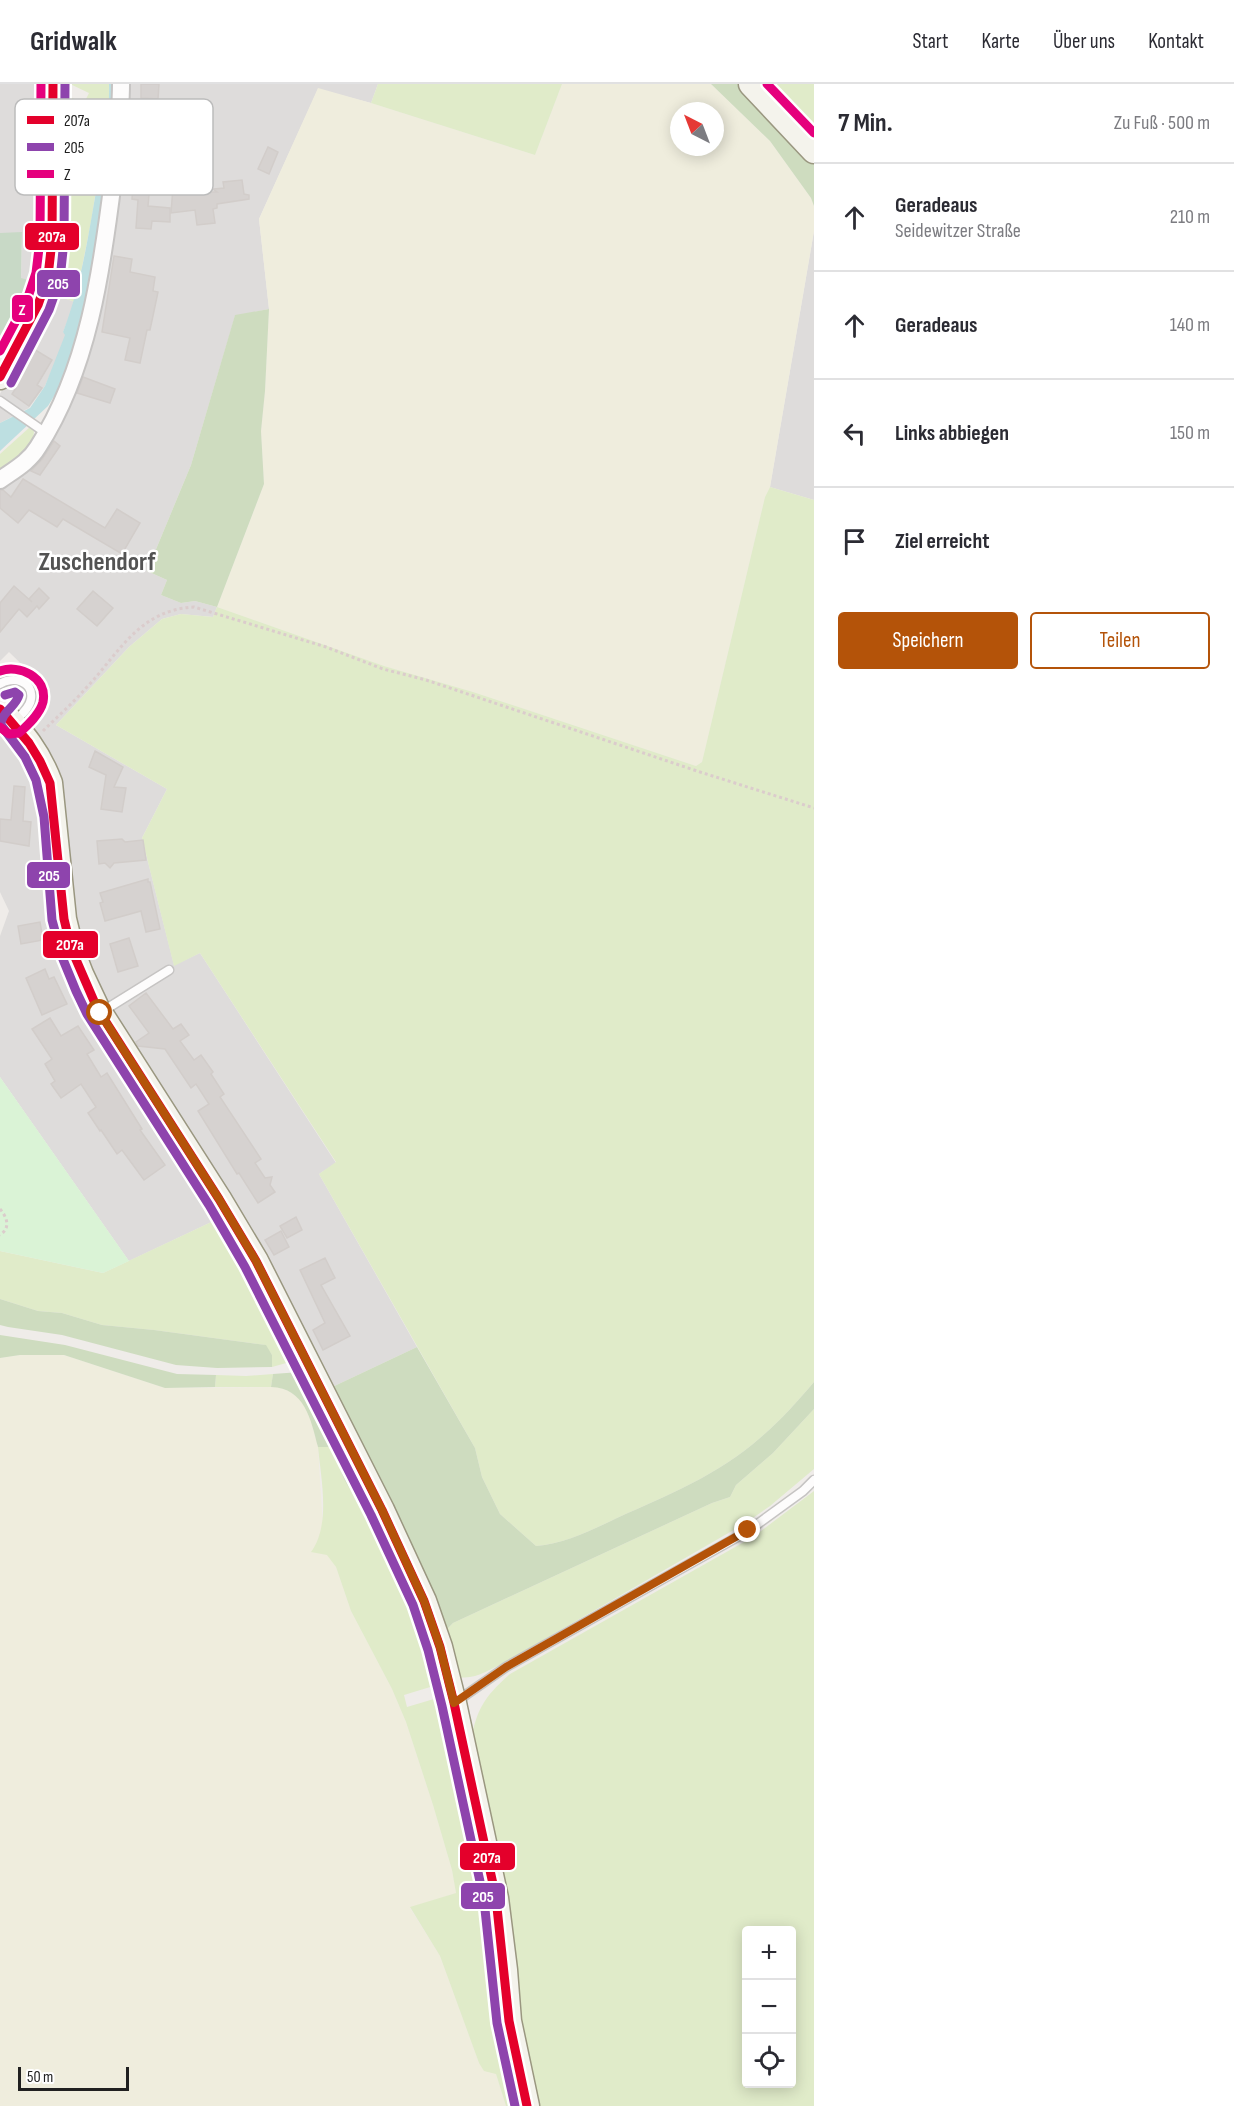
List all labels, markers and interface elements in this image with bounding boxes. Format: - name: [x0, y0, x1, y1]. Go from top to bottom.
- text: Gridwalk: [30, 25, 117, 58]
- text: Start: [912, 29, 949, 54]
- text: Karte: [982, 29, 1020, 54]
- text: Über uns: [1053, 29, 1115, 54]
- text: Kontakt: [1148, 29, 1204, 54]
- legend: [15, 99, 213, 195]
- north arrow: [670, 102, 724, 156]
- text: 7 Min.: [838, 108, 893, 139]
- text: Zu Fuß · 500 m: [1114, 111, 1210, 135]
- text: 207a: [64, 112, 90, 131]
- text: 205: [64, 139, 84, 158]
- text: Z: [64, 166, 71, 185]
- text: Geradeaus: [895, 192, 978, 219]
- icon: ahead: [838, 201, 871, 234]
- text: 210 m: [1170, 205, 1210, 229]
- text: Seidewitzer Straße: [895, 219, 1021, 243]
- line badge: 207a: [24, 222, 80, 251]
- text: 207a: [38, 228, 66, 247]
- line badge: 205: [36, 269, 81, 298]
- text: 205: [47, 275, 69, 294]
- line badge: Z: [11, 294, 34, 323]
- text: Z: [18, 301, 26, 320]
- icon: ahead: [838, 309, 871, 342]
- text: Geradeaus: [895, 312, 978, 339]
- text: 140 m: [1170, 313, 1210, 337]
- icon: left: [838, 417, 871, 450]
- text: Links abbiegen: [895, 420, 1009, 447]
- text: 150 m: [1170, 421, 1210, 445]
- icon: arrive: [838, 525, 871, 558]
- text: Ziel erreicht: [895, 528, 990, 555]
- district label: Zuschendorf: [38, 547, 156, 578]
- button: Speichern: [838, 612, 1018, 669]
- button: Teilen: [1030, 612, 1210, 669]
- line badge: 205: [26, 861, 71, 889]
- text: 205: [38, 867, 60, 886]
- line badge: 207a: [42, 930, 99, 959]
- text: 207a: [56, 936, 84, 955]
- route start: [86, 999, 112, 1025]
- route end: [734, 1516, 760, 1542]
- line badge: 207a: [459, 1842, 516, 1871]
- text: 207a: [473, 1849, 501, 1868]
- line badge: 205: [460, 1882, 506, 1910]
- text: 205: [472, 1888, 494, 1907]
- map controls: [742, 1926, 796, 2088]
- button: +: [742, 1926, 796, 1980]
- button: −: [742, 1980, 796, 2034]
- button: locate: [742, 2034, 796, 2088]
- scale bar: [18, 2064, 129, 2092]
- text: 50 m: [27, 2068, 53, 2087]

